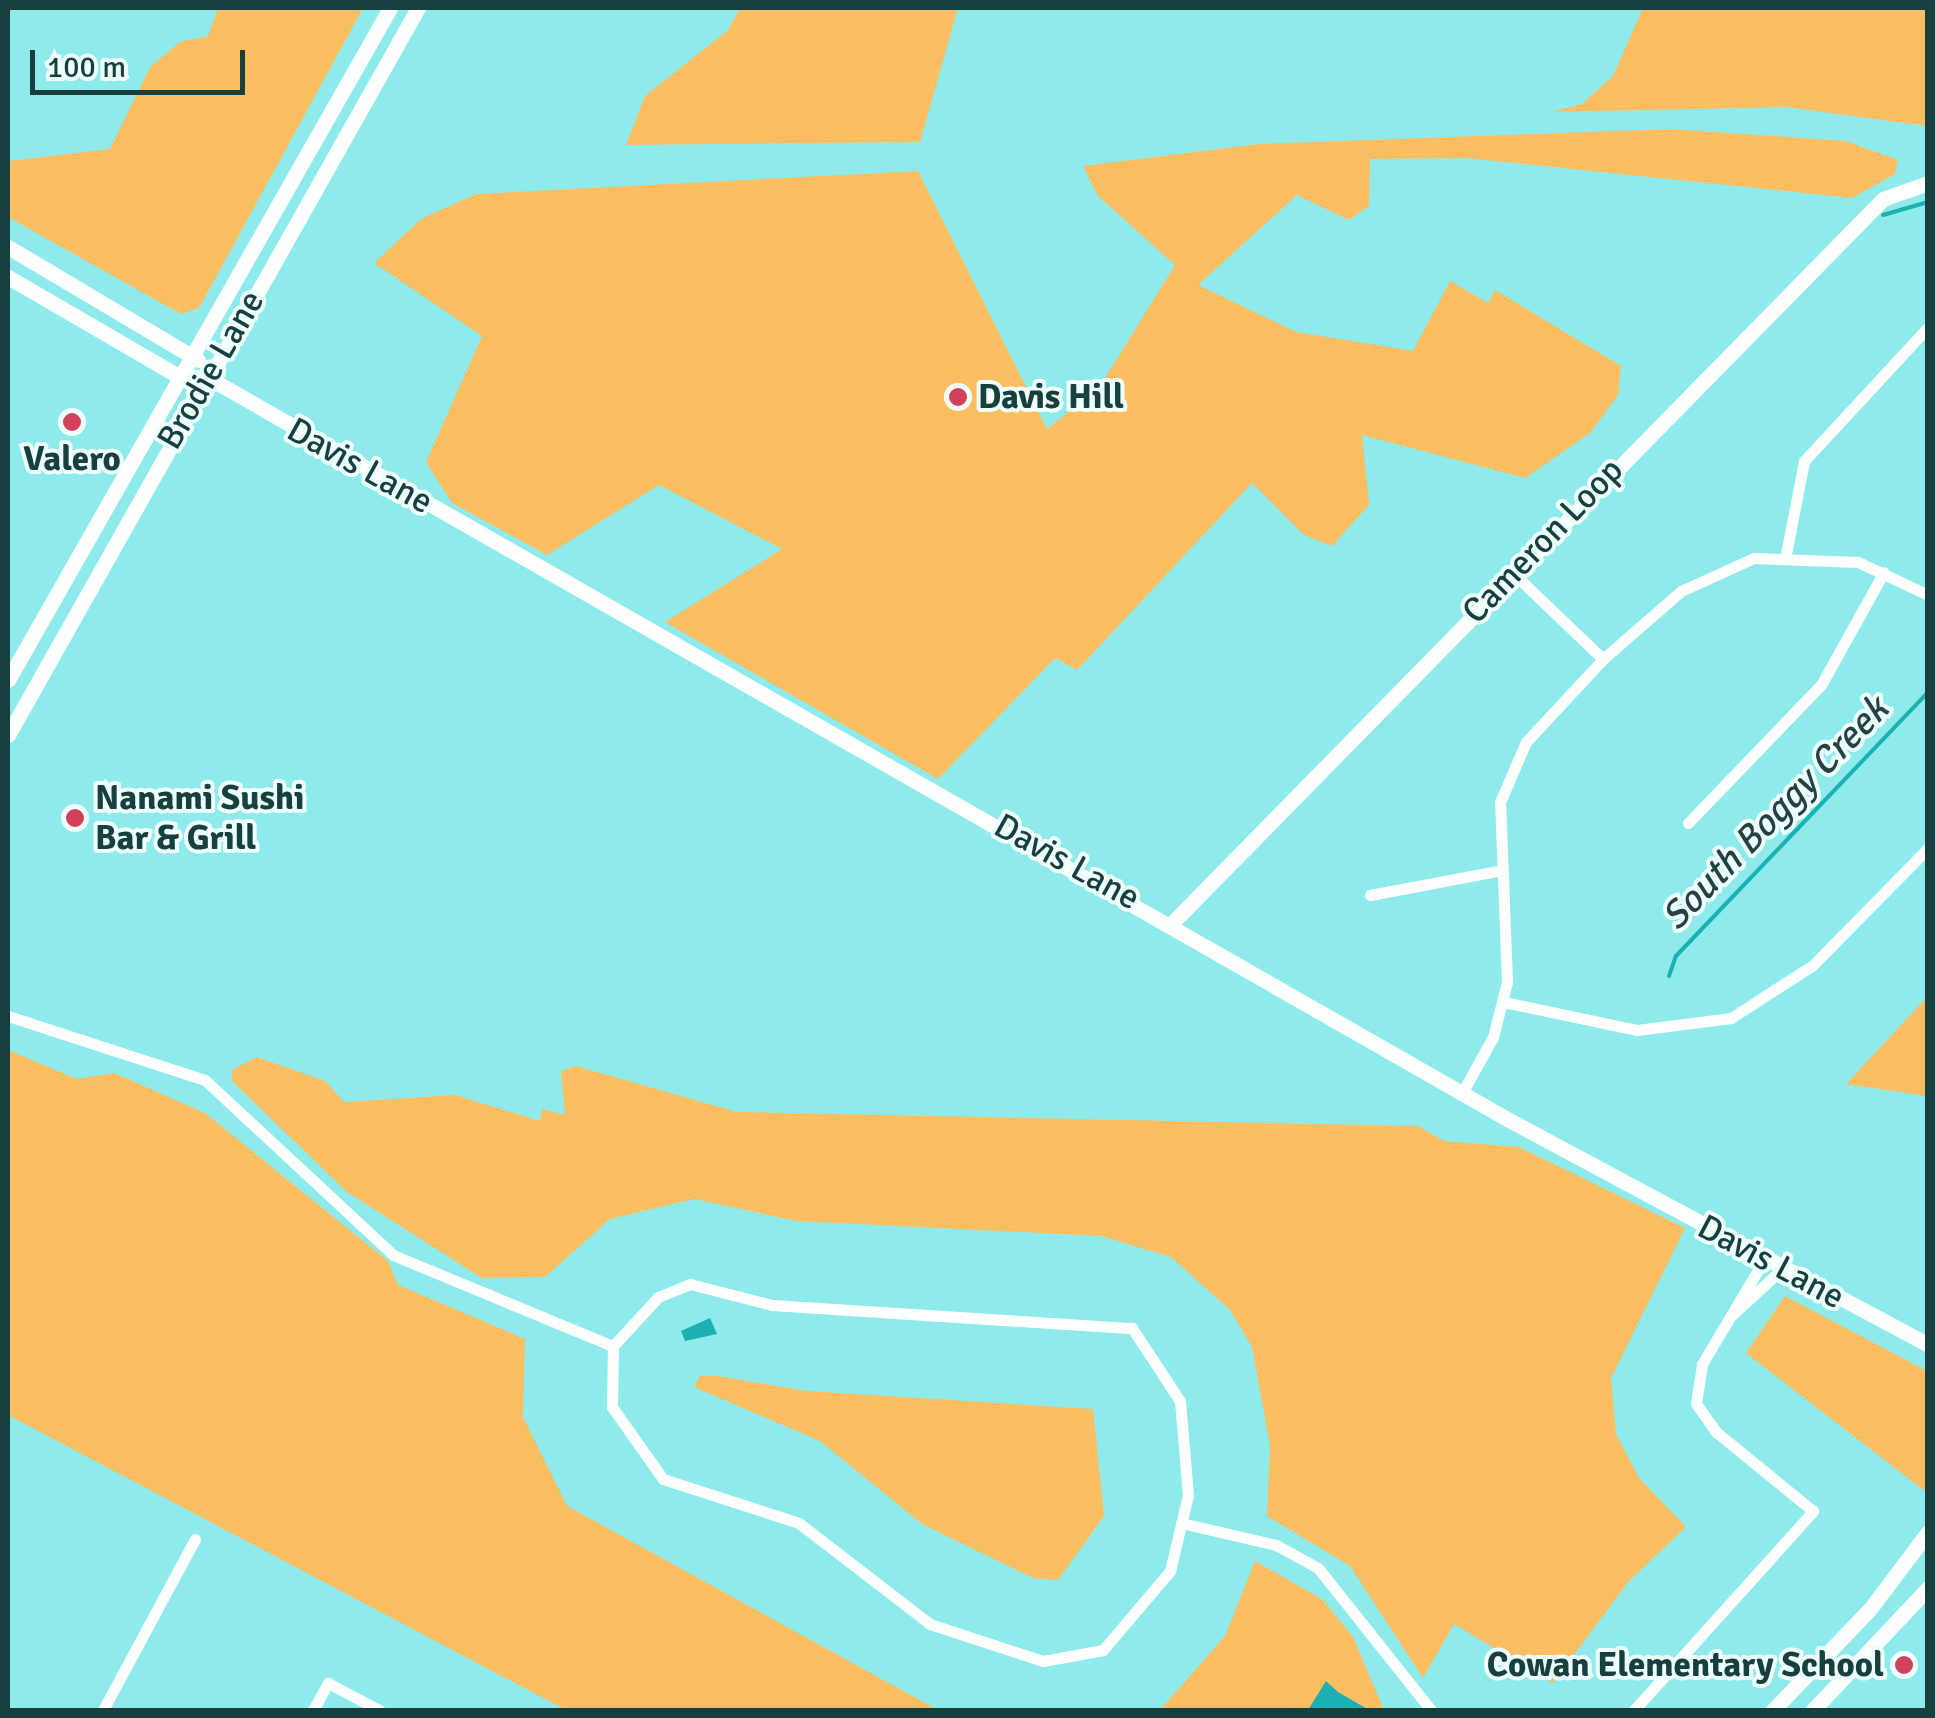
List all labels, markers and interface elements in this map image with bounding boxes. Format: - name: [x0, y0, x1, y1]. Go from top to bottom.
- scale bar: [35, 30, 250, 92]
- text: 100 m: [47, 49, 126, 86]
- street label: Brodie Lane: [149, 283, 273, 457]
- place label: Davis Hill: [978, 376, 1124, 418]
- marker: Davis Hill: [947, 386, 969, 408]
- street label: Davis Lane: [280, 409, 440, 523]
- marker: Valero: [61, 411, 83, 433]
- place label: Valero: [23, 438, 121, 480]
- street label: Cameron Loop: [1454, 450, 1632, 632]
- water label: South Boggy Creek: [1652, 687, 1898, 939]
- place label: Nanami Sushi Bar & Grill: [95, 777, 304, 859]
- street label: Davis Lane: [987, 805, 1147, 919]
- marker: Nanami Sushi Bar & Grill: [64, 807, 86, 829]
- street label: Davis Lane: [1691, 1206, 1851, 1318]
- place label: Cowan Elementary School: [1487, 1644, 1884, 1686]
- marker: Cowan Elementary School: [1893, 1654, 1915, 1676]

